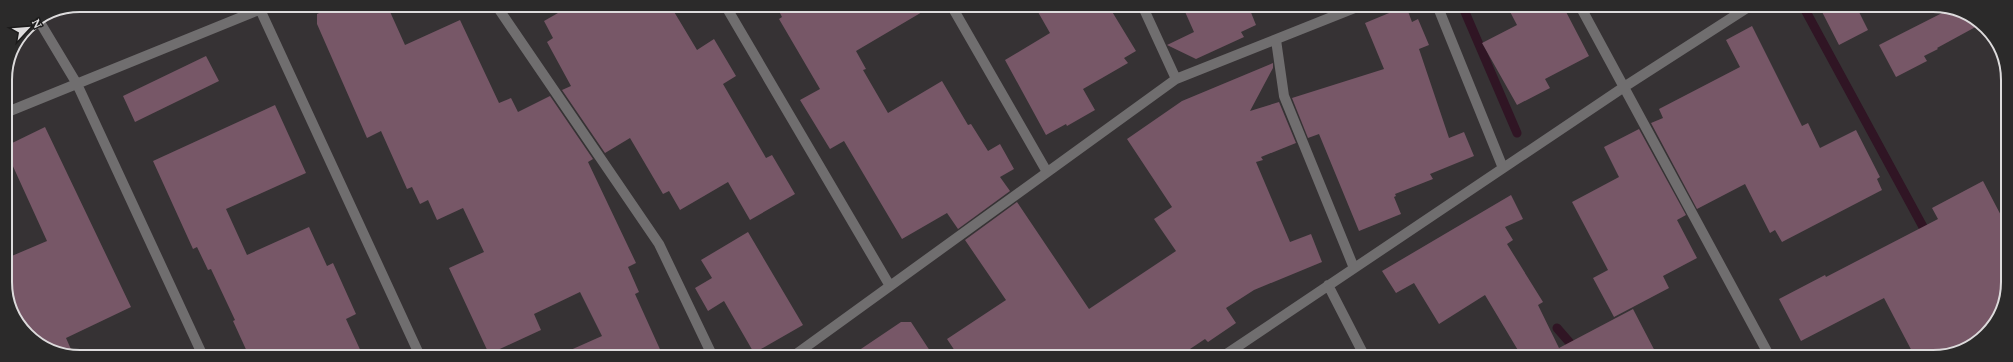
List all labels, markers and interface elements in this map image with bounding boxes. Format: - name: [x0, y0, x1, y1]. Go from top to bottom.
- north arrow: [8, 8, 48, 48]
- text: N: [29, 17, 45, 31]

